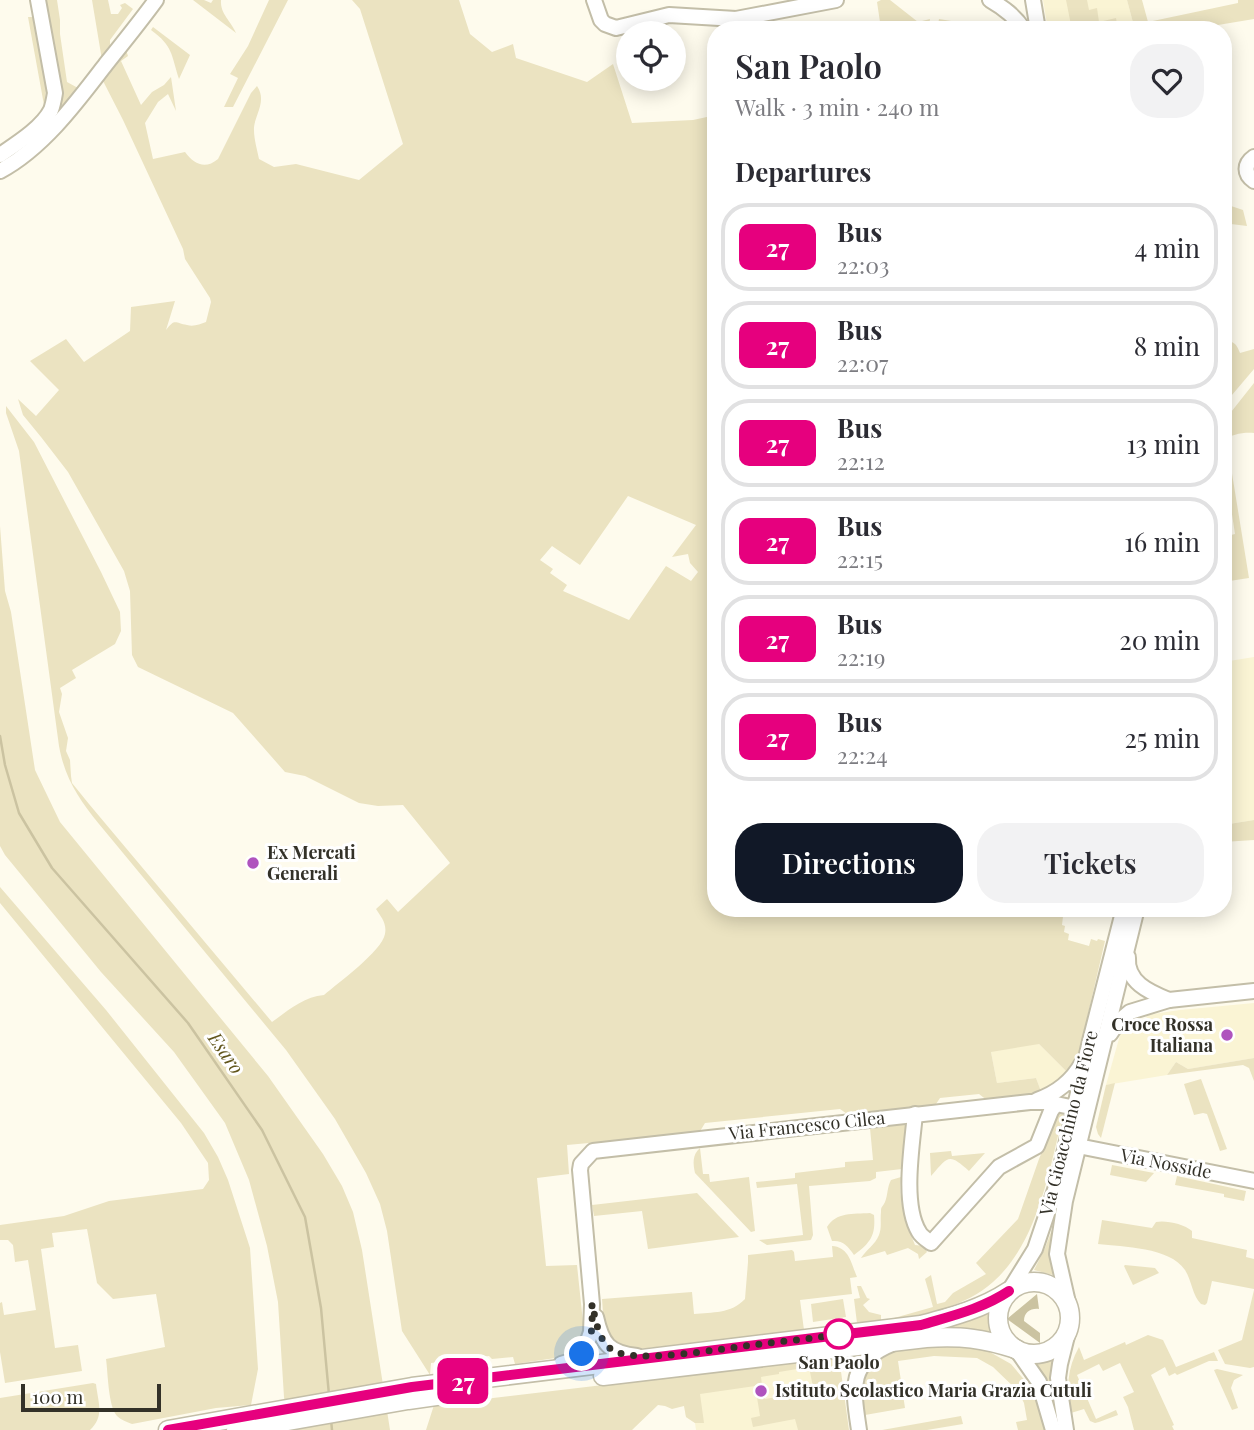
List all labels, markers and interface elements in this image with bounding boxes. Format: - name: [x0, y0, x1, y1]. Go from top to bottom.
- map controls: [616, 21, 686, 91]
- button: locate: [616, 21, 686, 91]
- text: San Paolo: [735, 43, 882, 87]
- button: heart: [1130, 44, 1204, 118]
- text: Walk · 3 min · 240 m: [735, 91, 939, 122]
- text: Departures: [735, 154, 871, 189]
- text: Bus: [837, 214, 882, 249]
- text: 4 min: [1134, 230, 1200, 265]
- text: 27: [766, 231, 789, 263]
- text: 22:03: [837, 249, 889, 280]
- text: Bus: [837, 312, 882, 347]
- text: 8 min: [1134, 328, 1200, 363]
- text: 27: [766, 329, 789, 361]
- text: 22:07: [837, 347, 888, 378]
- text: Bus: [837, 410, 882, 445]
- text: 13 min: [1126, 426, 1200, 461]
- text: 27: [766, 427, 789, 459]
- text: 22:12: [837, 445, 885, 476]
- text: Bus: [837, 508, 882, 543]
- text: 16 min: [1124, 524, 1200, 559]
- text: 27: [766, 525, 789, 557]
- text: 22:15: [837, 543, 883, 574]
- text: Bus: [837, 606, 882, 641]
- text: 20 min: [1119, 622, 1200, 657]
- text: 27: [766, 623, 789, 655]
- text: 22:19: [837, 641, 885, 672]
- text: Bus: [837, 704, 882, 739]
- text: 25 min: [1124, 720, 1200, 755]
- text: 27: [766, 721, 789, 753]
- text: 22:24: [837, 739, 888, 770]
- button: Directions: [735, 823, 963, 903]
- button: Tickets: [977, 823, 1204, 903]
- place label: Ex Mercati Generali: [267, 840, 356, 885]
- marker: Ex Mercati Generali: [245, 855, 261, 871]
- place label: Croce Rossa Italiana: [1111, 1012, 1214, 1057]
- water label: Esaro: [202, 1025, 251, 1079]
- street label: Via Gioacchino da Fiore: [1033, 1027, 1103, 1219]
- marker: Croce Rossa Italiana: [1219, 1027, 1235, 1043]
- street label: Via Francesco Cilea: [727, 1105, 886, 1145]
- street label: Via Nosside: [1118, 1142, 1214, 1184]
- marker: San Paolo: [824, 1319, 854, 1349]
- your location: [564, 1336, 599, 1371]
- place label: San Paolo: [798, 1350, 880, 1374]
- line badge: 27: [432, 1358, 494, 1404]
- text: 27: [451, 1365, 475, 1397]
- place label: Istituto Scolastico Maria Grazia Cutuli: [775, 1378, 1092, 1402]
- scale bar: [21, 1381, 161, 1413]
- text: 100 m: [32, 1383, 83, 1409]
- marker: Istituto Scolastico Maria Grazia Cutuli: [753, 1383, 769, 1399]

